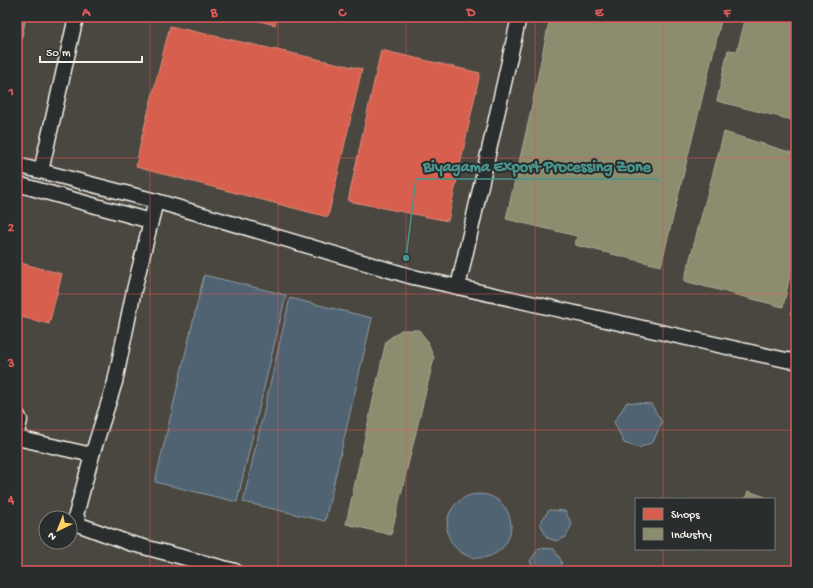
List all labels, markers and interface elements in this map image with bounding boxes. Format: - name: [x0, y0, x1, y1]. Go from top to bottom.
- text: A: [81, 6, 91, 21]
- text: B: [210, 6, 219, 21]
- text: C: [337, 6, 347, 21]
- text: D: [466, 6, 476, 21]
- text: E: [595, 6, 604, 21]
- text: F: [723, 6, 732, 21]
- scale bar: [40, 38, 142, 64]
- text: 50 m: [46, 47, 71, 61]
- text: 1: [7, 85, 14, 100]
- callout: Biyagama Export Processing Zone: [416, 151, 659, 179]
- text: Biyagama Export Processing Zone: [422, 159, 652, 178]
- text: 2: [8, 221, 15, 236]
- text: 3: [7, 357, 15, 372]
- text: 4: [7, 493, 15, 508]
- legend: [635, 498, 775, 550]
- text: Shops: [671, 509, 700, 523]
- north arrow: [38, 510, 78, 550]
- text: N: [46, 529, 59, 543]
- text: Industry: [671, 529, 712, 543]

